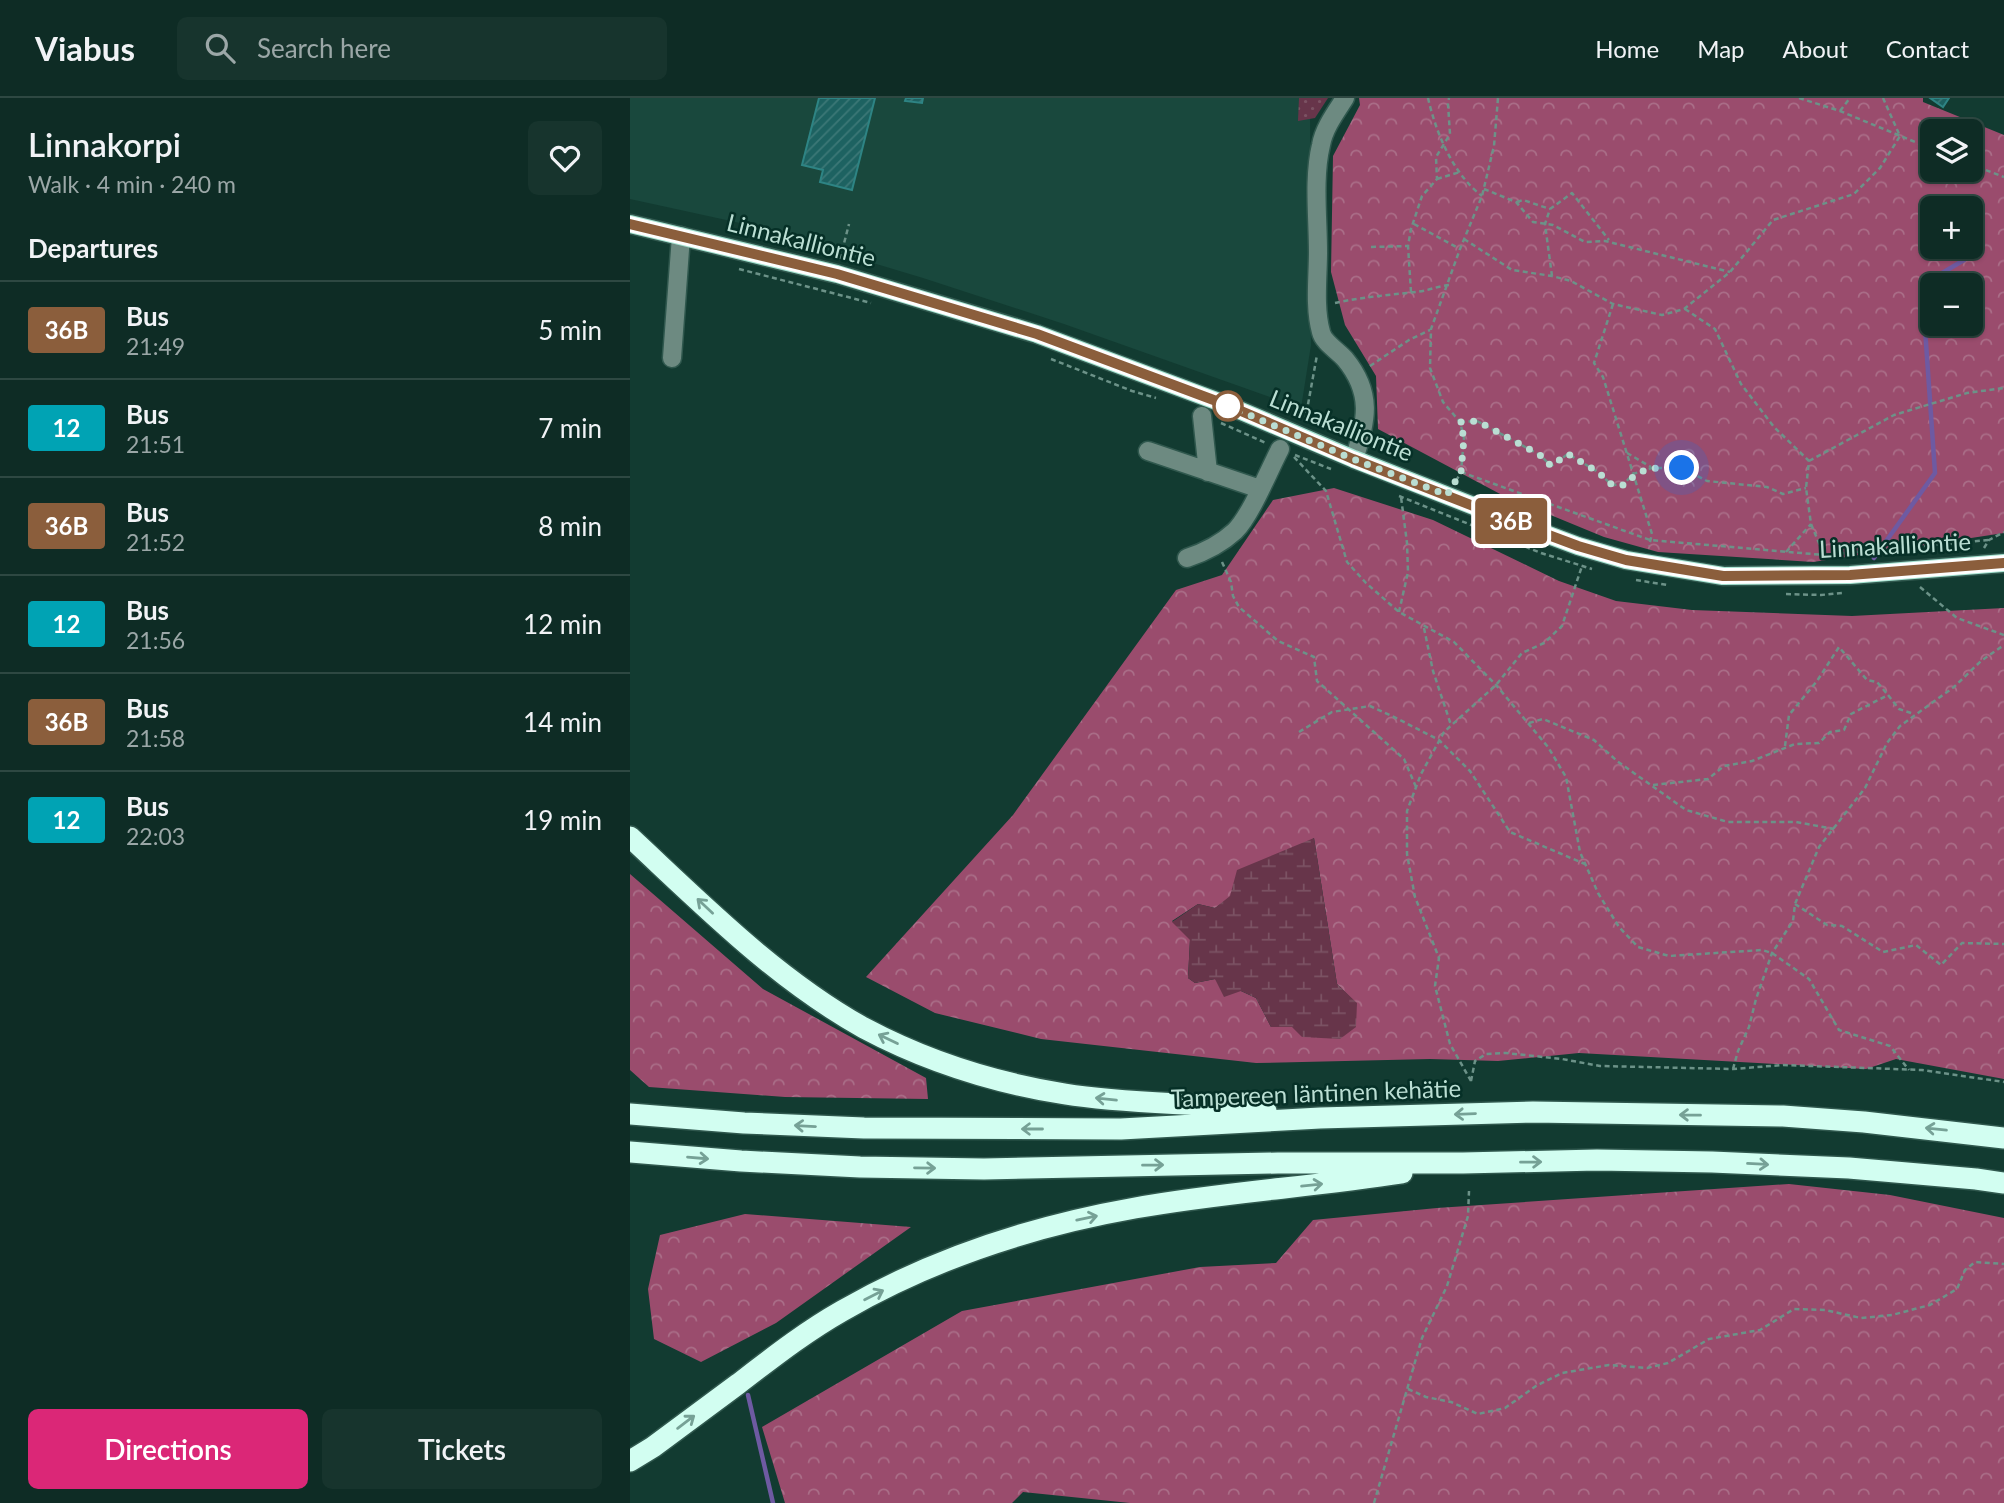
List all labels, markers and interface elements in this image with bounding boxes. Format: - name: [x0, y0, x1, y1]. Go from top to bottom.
- search box: [177, 17, 667, 80]
- text: Viabus: [35, 28, 135, 68]
- icon: search: [201, 29, 239, 67]
- text: Search here: [257, 32, 391, 64]
- text: Home: [1595, 34, 1659, 63]
- text: Map: [1697, 34, 1745, 63]
- text: About: [1783, 34, 1848, 63]
- text: Contact: [1886, 34, 1969, 63]
- map controls: [1920, 119, 1983, 336]
- button: layers: [1920, 119, 1983, 182]
- button: heart: [528, 121, 602, 195]
- text: Linnakorpi: [28, 124, 181, 164]
- text: Walk · 4 min · 240 m: [28, 170, 236, 198]
- button: +: [1920, 196, 1983, 259]
- street label: Linnakalliontie: [724, 207, 879, 272]
- text: Departures: [28, 232, 158, 264]
- button: −: [1920, 273, 1983, 336]
- text: Bus: [126, 300, 169, 332]
- text: 5 min: [538, 314, 602, 346]
- text: 36B: [45, 315, 88, 344]
- text: 21:49: [126, 332, 185, 360]
- street label: Linnakalliontie: [1266, 383, 1418, 467]
- unlabelled marker: [1213, 391, 1243, 421]
- text: Bus: [126, 398, 169, 430]
- text: 7 min: [538, 412, 602, 444]
- text: 12: [53, 413, 80, 442]
- text: 21:51: [126, 430, 185, 458]
- your location: [1664, 450, 1699, 485]
- text: Bus: [126, 496, 169, 528]
- line badge: 36B: [1471, 498, 1551, 544]
- text: 36B: [1489, 506, 1533, 535]
- text: 8 min: [538, 510, 602, 542]
- text: 36B: [45, 511, 88, 540]
- street label: Linnakalliontie: [1818, 526, 1972, 563]
- text: 21:52: [126, 528, 185, 556]
- text: Bus: [126, 594, 169, 626]
- text: 12 min: [523, 608, 602, 640]
- text: 12: [53, 609, 80, 638]
- text: 21:56: [126, 626, 185, 654]
- text: Bus: [126, 692, 169, 724]
- text: 14 min: [523, 706, 602, 738]
- text: 36B: [45, 707, 88, 736]
- text: 21:58: [126, 724, 185, 752]
- text: Bus: [126, 790, 169, 822]
- text: 19 min: [523, 804, 602, 836]
- text: 12: [53, 805, 80, 834]
- text: 22:03: [126, 822, 185, 850]
- one-way arrow: [696, 898, 714, 914]
- one-way arrow: [878, 1032, 899, 1045]
- street label: Tampereen läntinen kehätie: [1170, 1073, 1462, 1112]
- one-way arrow: [1095, 1092, 1118, 1105]
- one-way arrow: [1453, 1107, 1476, 1120]
- one-way arrow: [1679, 1108, 1702, 1122]
- one-way arrow: [793, 1119, 816, 1132]
- one-way arrow: [1021, 1122, 1044, 1136]
- one-way arrow: [1925, 1123, 1948, 1136]
- one-way arrow: [686, 1152, 709, 1165]
- one-way arrow: [1519, 1155, 1542, 1168]
- one-way arrow: [1747, 1158, 1770, 1171]
- one-way arrow: [1141, 1159, 1164, 1172]
- one-way arrow: [913, 1162, 936, 1175]
- one-way arrow: [1301, 1178, 1323, 1191]
- one-way arrow: [1075, 1210, 1098, 1224]
- one-way arrow: [863, 1287, 884, 1301]
- button: Directions: [28, 1409, 308, 1489]
- button: Tickets: [322, 1409, 602, 1489]
- one-way arrow: [676, 1415, 695, 1430]

